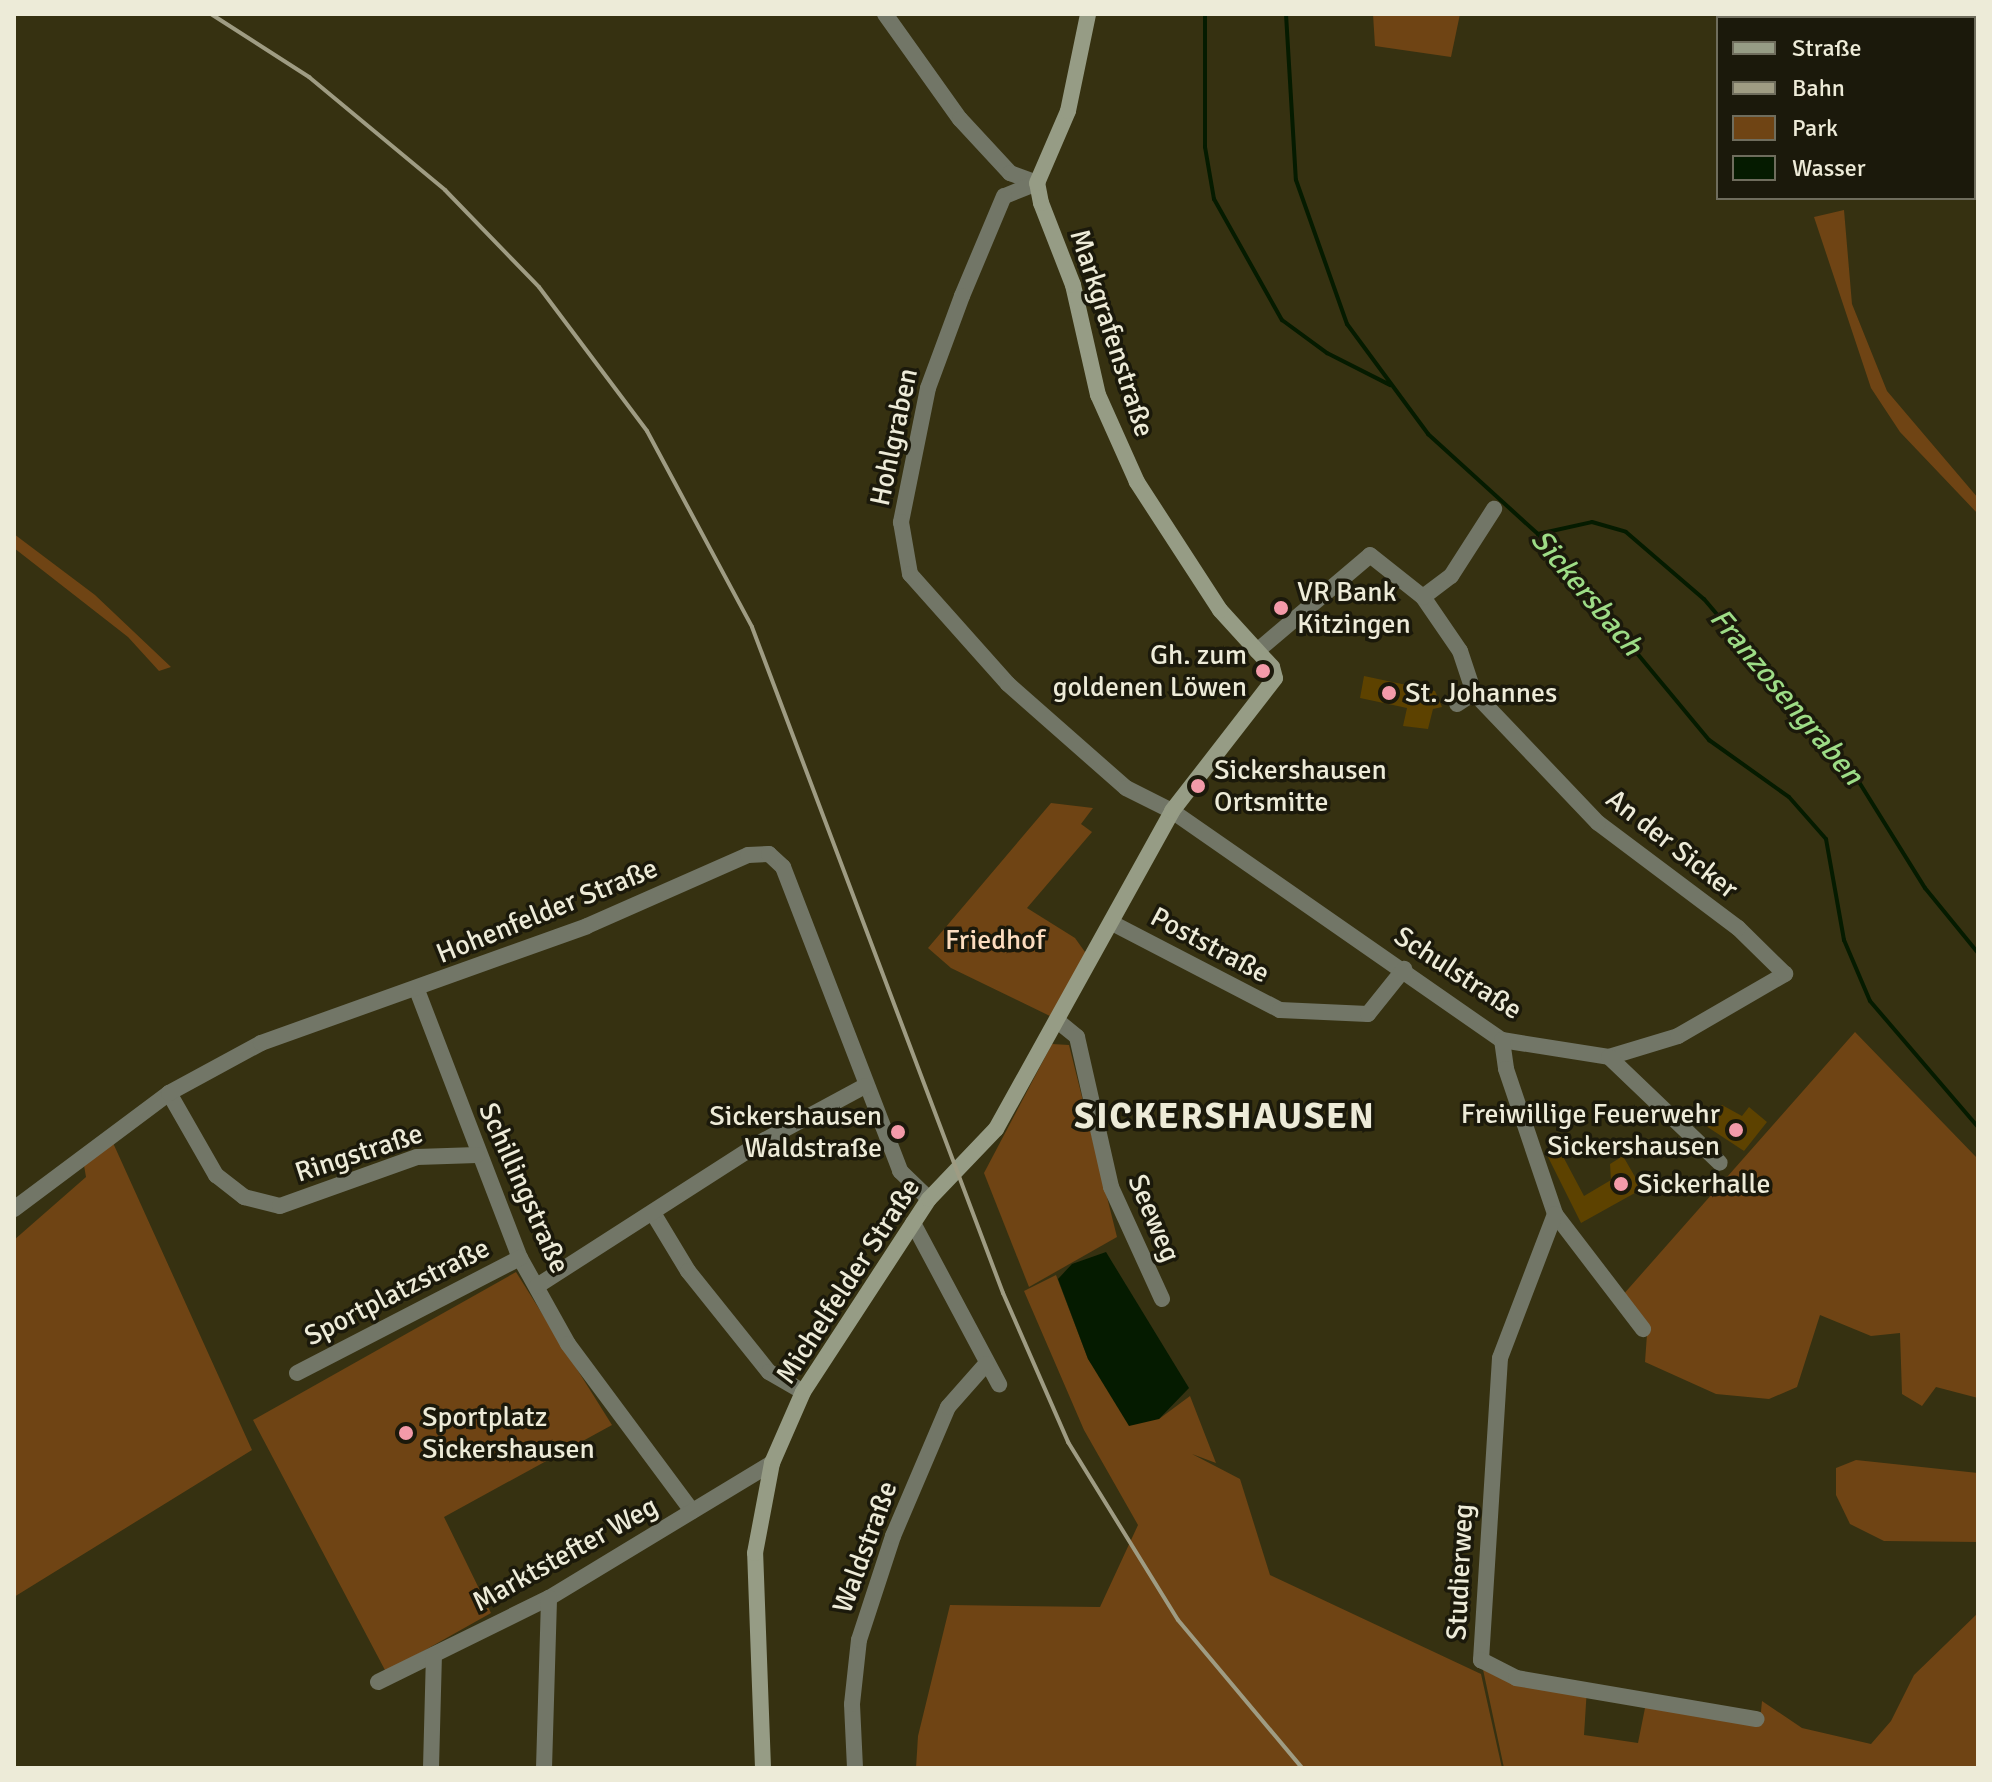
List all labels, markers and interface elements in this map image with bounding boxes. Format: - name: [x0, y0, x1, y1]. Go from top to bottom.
- legend: [1716, 16, 1976, 200]
- text: Straße: [1792, 33, 1862, 63]
- text: Bahn: [1792, 73, 1845, 103]
- text: Park: [1792, 113, 1838, 143]
- text: Wasser: [1792, 153, 1866, 183]
- street label: Markgrafenstraße: [1063, 225, 1161, 441]
- street label: Hohlgraben: [863, 365, 925, 509]
- water label: Sickersbach: [1523, 522, 1649, 664]
- place label: VR Bank Kitzingen: [1297, 575, 1411, 641]
- marker: VR Bank Kitzingen: [1272, 599, 1290, 617]
- water label: Franzosengraben: [1702, 601, 1870, 793]
- place label: Gh. zum goldenen Löwen: [1053, 638, 1247, 704]
- marker: Gh. zum goldenen Löwen: [1254, 662, 1272, 680]
- place label: St. Johannes: [1405, 676, 1557, 710]
- marker: St. Johannes: [1380, 684, 1398, 702]
- place label: Sickershausen Ortsmitte: [1214, 753, 1387, 819]
- marker: Sickershausen Ortsmitte: [1189, 777, 1207, 795]
- street label: An der Sicker: [1599, 782, 1745, 906]
- street label: Hohenfelder Straße: [431, 851, 663, 971]
- street label: Poststraße: [1145, 900, 1275, 990]
- street label: Schulstraße: [1388, 919, 1528, 1027]
- park label: Friedhof: [945, 923, 1045, 957]
- district label: SICKERSHAUSEN: [1074, 1095, 1376, 1139]
- place label: Freiwillige Feuerwehr Sickershausen: [1461, 1097, 1720, 1163]
- street label: Schillingstraße: [471, 1098, 577, 1278]
- place label: Sickershausen Waldstraße: [709, 1099, 882, 1165]
- street label: Ringstraße: [291, 1117, 427, 1189]
- marker: Freiwillige Feuerwehr Sickershausen: [1727, 1121, 1745, 1139]
- marker: Sickershausen Waldstraße: [889, 1123, 907, 1141]
- place label: Sickerhalle: [1637, 1167, 1770, 1201]
- street label: Seeweg: [1121, 1169, 1187, 1267]
- street label: Michelfelder Straße: [769, 1172, 927, 1390]
- marker: Sickerhalle: [1612, 1175, 1630, 1193]
- street label: Sportplatzstraße: [299, 1231, 495, 1353]
- place label: Sportplatz Sickershausen: [422, 1400, 595, 1466]
- marker: Sportplatz Sickershausen: [397, 1424, 415, 1442]
- street label: Waldstraße: [826, 1477, 904, 1617]
- street label: Marktstefter Weg: [466, 1489, 664, 1619]
- street label: Studierweg: [1440, 1503, 1480, 1641]

